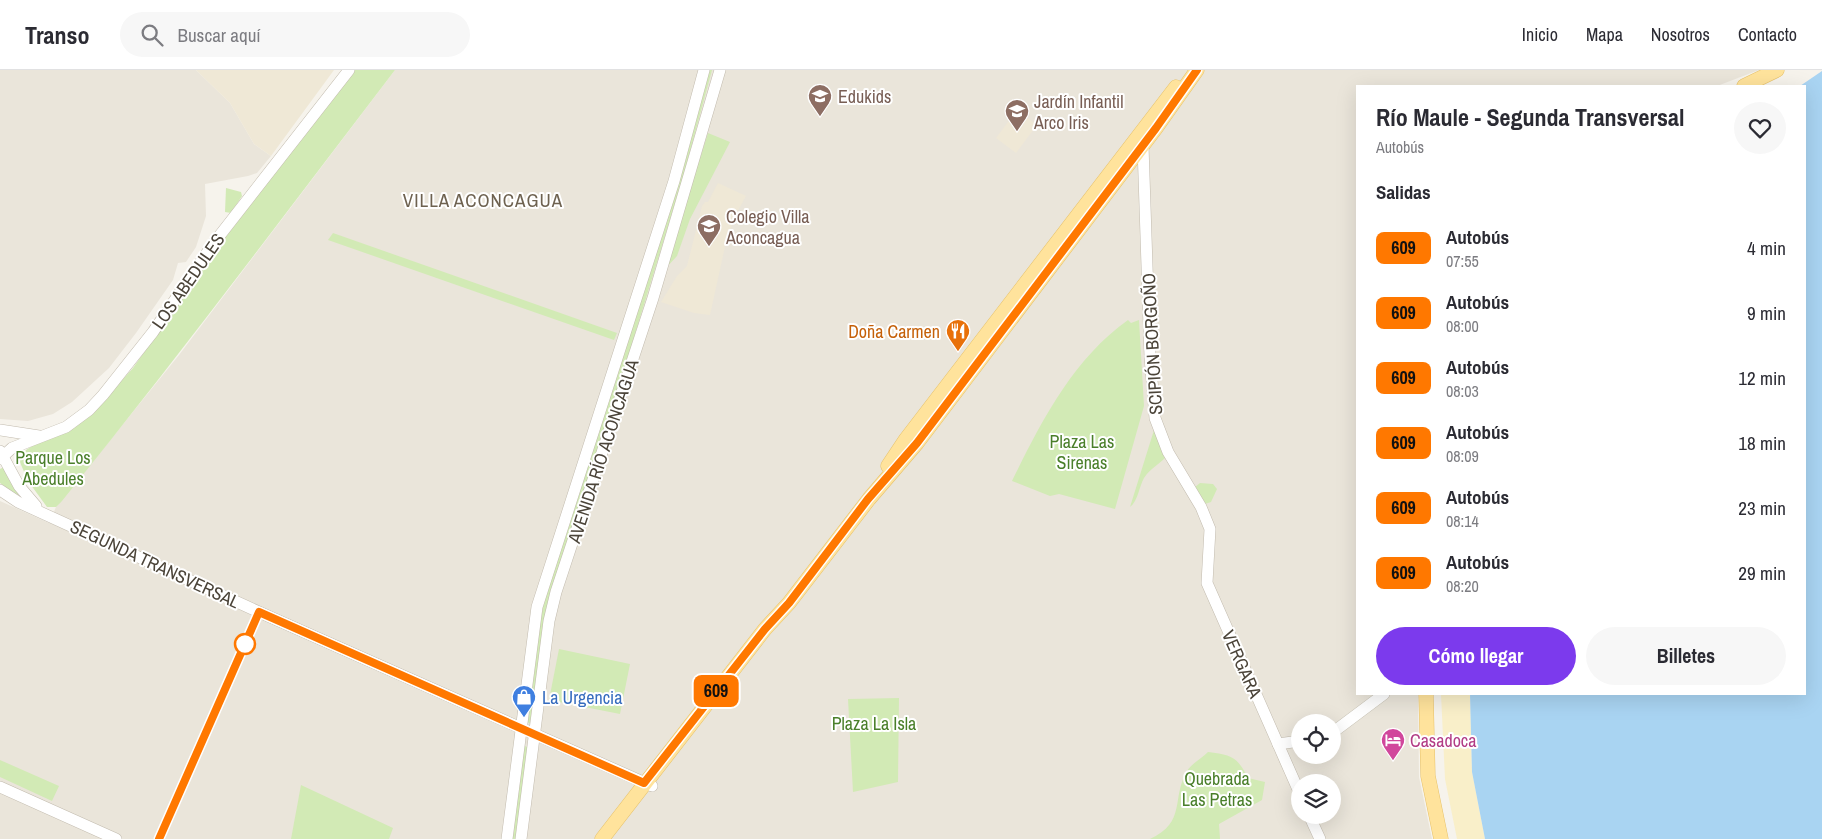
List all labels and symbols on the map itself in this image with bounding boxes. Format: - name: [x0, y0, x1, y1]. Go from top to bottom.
- school or university icon: Edukids: [807, 83, 833, 117]
- place label: Edukids: [838, 84, 891, 109]
- place label: Jardín Infantil Arco Iris: [1033, 89, 1123, 135]
- school or university icon: Jardín Infantil Arco Iris: [1004, 98, 1030, 132]
- district label: VILLA ACONCAGUA: [403, 187, 563, 213]
- place label: Colegio Villa Aconcagua: [725, 204, 809, 250]
- school or university icon: Colegio Villa Aconcagua: [696, 213, 722, 247]
- street label: LOS ABEDULES: [146, 228, 230, 334]
- street label: SCIPIÓN BORGOÑO: [1136, 272, 1168, 416]
- restaurant icon: Doña Carmen: [945, 318, 971, 352]
- place label: Doña Carmen: [848, 319, 940, 344]
- street label: AVENIDA RÍO ACONCAGUA: [561, 356, 645, 547]
- park label: Plaza Las Sirenas: [1050, 429, 1114, 475]
- park label: Parque Los Abedules: [15, 445, 91, 491]
- street label: SEGUNDA TRANSVERSAL: [66, 514, 244, 614]
- street label: VERGARA: [1216, 626, 1268, 702]
- unlabelled marker: [234, 633, 256, 655]
- line badge: 609: [687, 675, 745, 707]
- shop icon: La Urgencia: [511, 684, 537, 718]
- place label: La Urgencia: [542, 685, 622, 710]
- park label: Plaza La Isla: [832, 711, 916, 736]
- hotel icon: Casadoca: [1380, 727, 1406, 761]
- place label: Casadoca: [1410, 728, 1476, 753]
- park label: Quebrada Las Petras: [1182, 766, 1252, 812]

